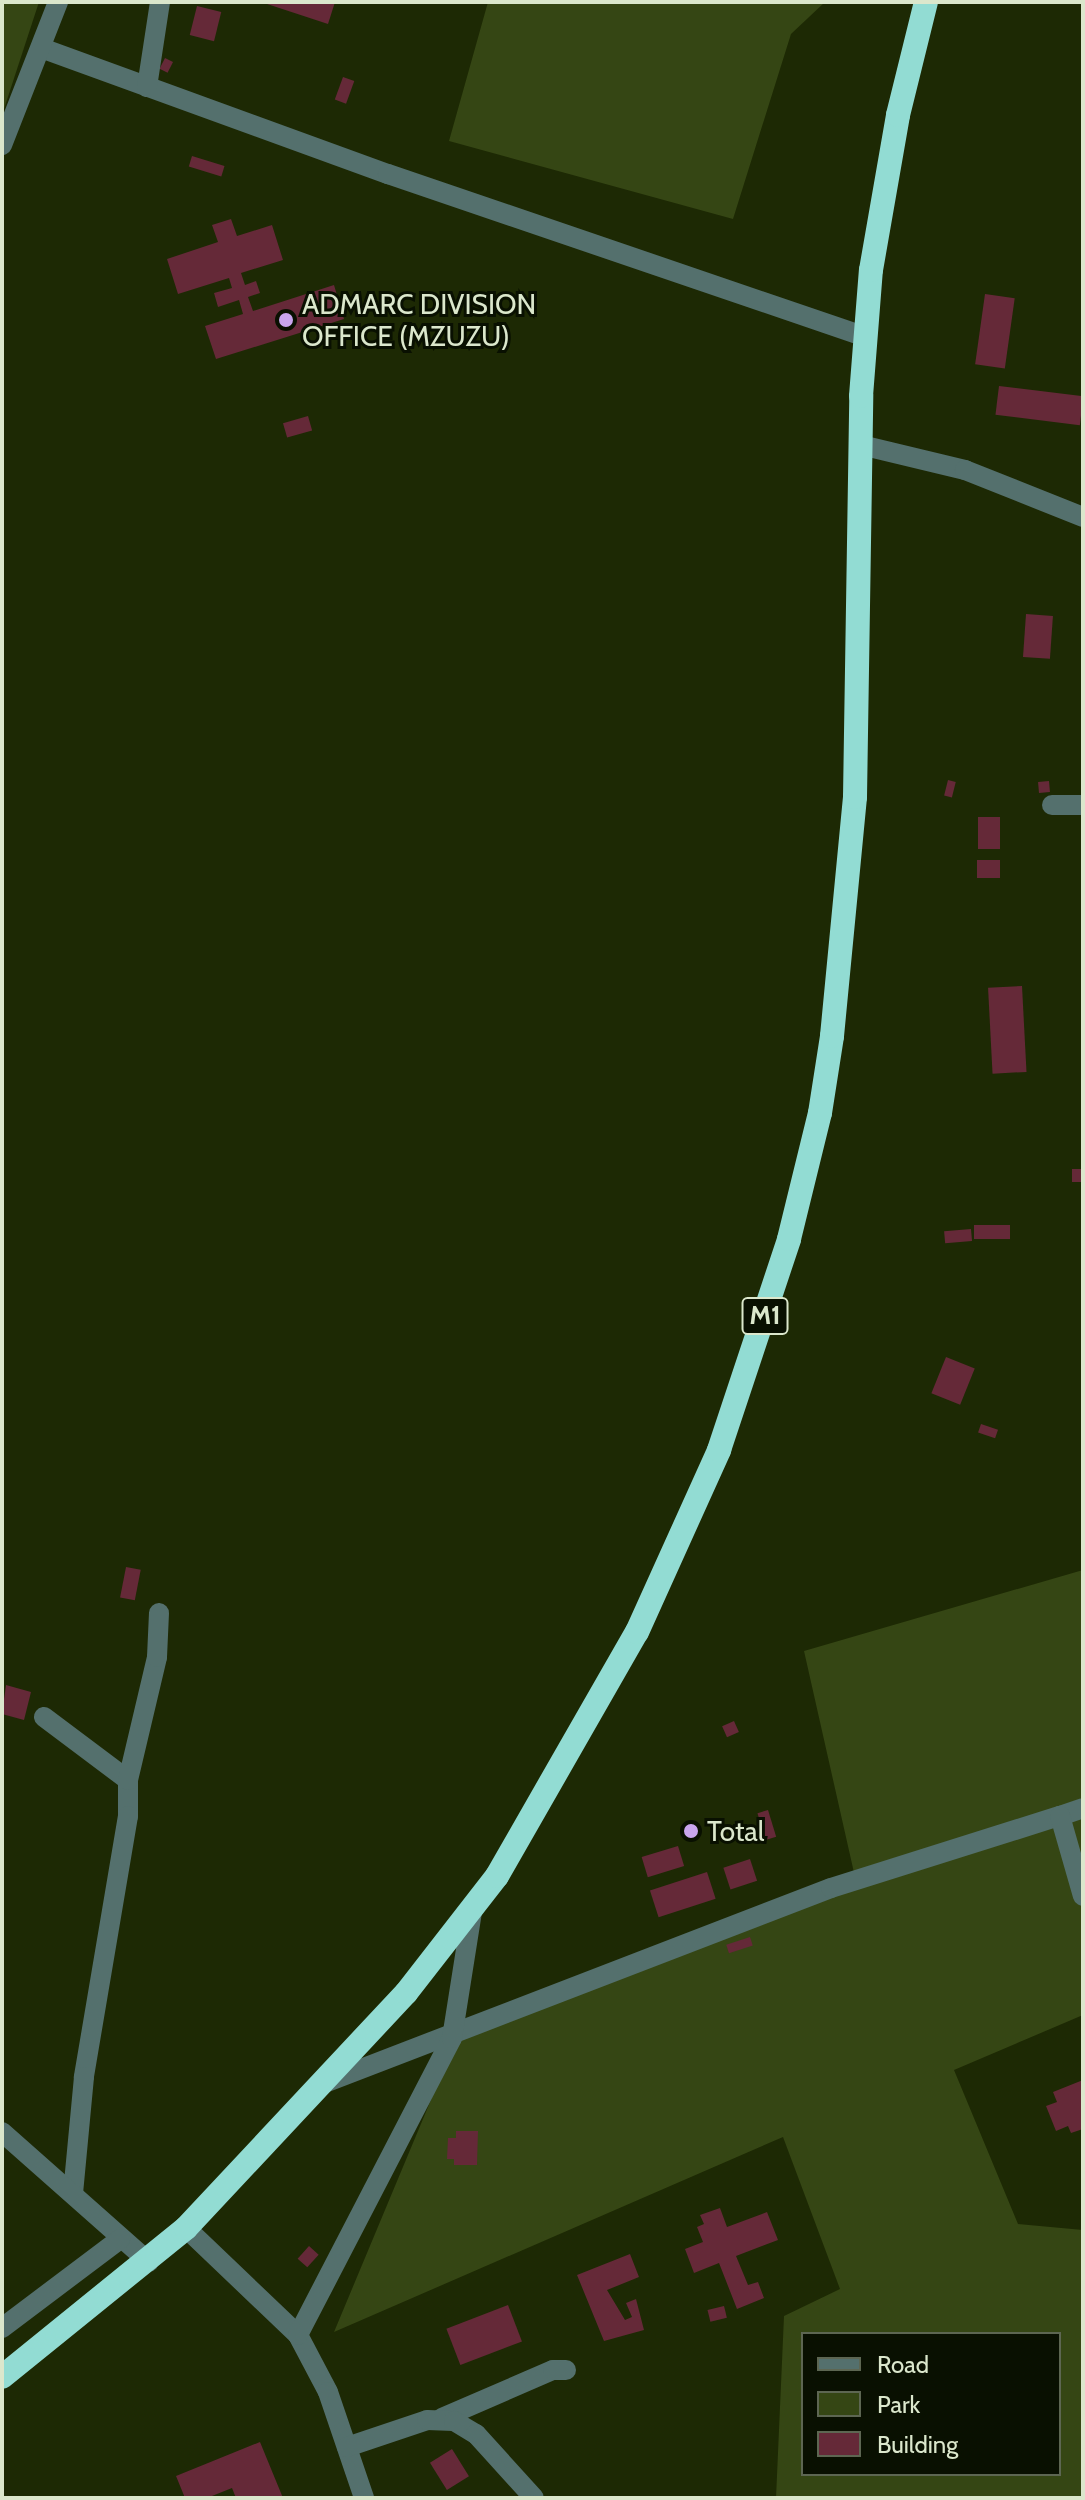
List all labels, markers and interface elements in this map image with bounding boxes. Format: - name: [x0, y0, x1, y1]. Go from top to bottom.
- place label: ADMARC DIVISION OFFICE (MZUZU): [302, 287, 536, 353]
- marker: ADMARC DIVISION OFFICE (MZUZU): [277, 311, 295, 329]
- road number: M1: [741, 1294, 789, 1338]
- place label: Total: [707, 1814, 764, 1848]
- marker: Total: [682, 1822, 700, 1840]
- legend: [801, 2332, 1061, 2476]
- text: Road: [877, 2350, 929, 2379]
- text: Park: [877, 2390, 920, 2419]
- text: Building: [877, 2430, 958, 2459]

